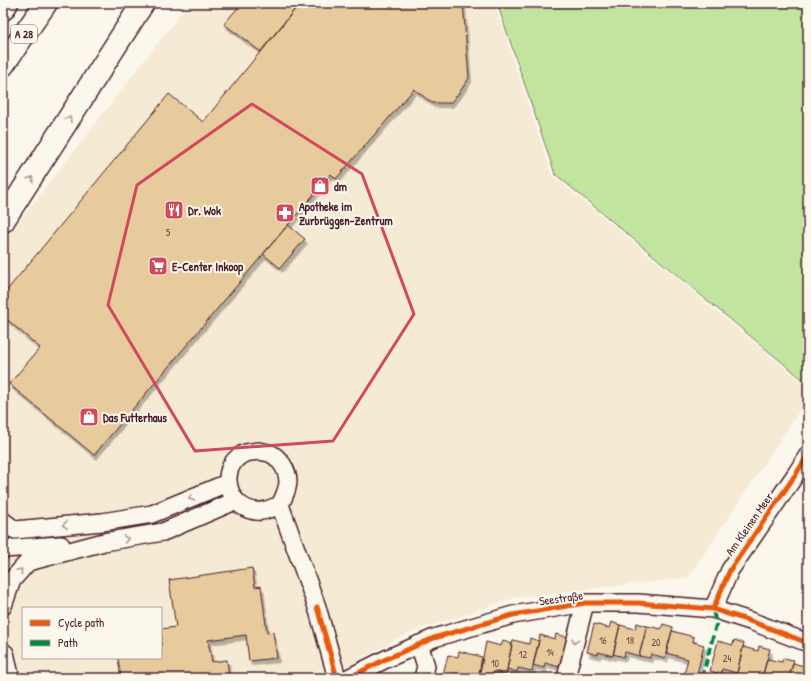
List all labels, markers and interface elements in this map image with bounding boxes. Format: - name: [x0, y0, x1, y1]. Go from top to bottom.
- road number: A 28: [11, 25, 37, 43]
- one-way arrow: [64, 117, 71, 124]
- shop icon: dm: [309, 175, 331, 197]
- one-way arrow: [27, 176, 34, 183]
- place label: dm: [334, 178, 347, 195]
- place label: Apotheke im Zurbrüggen-Zentrum: [299, 198, 393, 230]
- restaurant icon: Dr. Wok: [163, 199, 185, 221]
- place label: Dr. Wok: [188, 202, 221, 219]
- pharmacy icon: Apotheke im Zurbrüggen-Zentrum: [274, 202, 296, 224]
- house number: 5: [166, 226, 171, 239]
- supermarket icon: E-Center Inkoop: [147, 255, 169, 277]
- place label: E-Center Inkoop: [172, 258, 244, 276]
- shop icon: Das Futterhaus: [78, 406, 100, 428]
- place label: Das Futterhaus: [103, 409, 167, 426]
- street label: Am Kleinen Meer: [721, 489, 777, 559]
- one-way arrow: [188, 493, 196, 501]
- one-way arrow: [62, 520, 68, 529]
- one-way arrow: [123, 535, 129, 543]
- one-way arrow: [15, 569, 22, 576]
- street label: Seestraße: [538, 586, 584, 609]
- legend: [22, 607, 162, 659]
- text: Cycle path: [58, 614, 104, 631]
- text: Path: [58, 634, 78, 651]
- house number: 16: [599, 634, 607, 647]
- house number: 18: [626, 634, 634, 647]
- house number: 20: [651, 636, 661, 649]
- one-way arrow: [572, 638, 580, 644]
- house number: 14: [546, 646, 554, 659]
- house number: 12: [519, 648, 527, 661]
- house number: 24: [723, 652, 731, 665]
- house number: 10: [491, 657, 500, 670]

